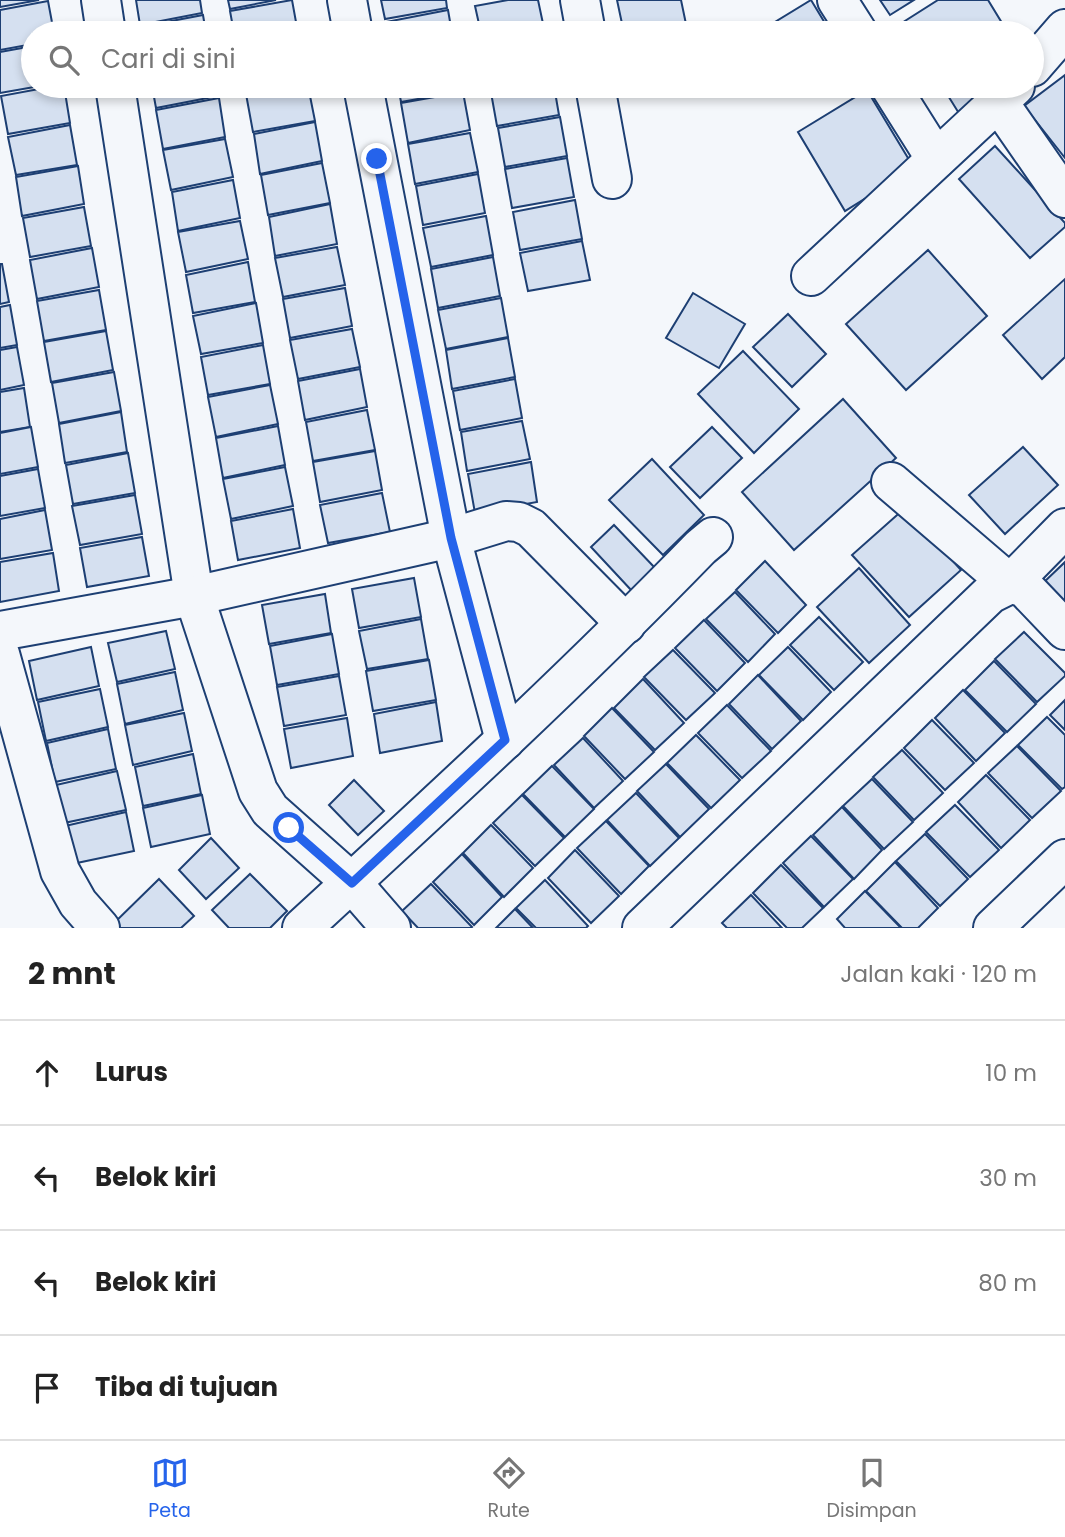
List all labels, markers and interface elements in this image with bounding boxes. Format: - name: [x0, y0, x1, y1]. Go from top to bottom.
- search box: [21, 21, 1044, 98]
- icon: search: [45, 41, 83, 79]
- text: Cari di sini: [101, 41, 236, 77]
- route end: [361, 143, 392, 174]
- route start: [273, 812, 304, 843]
- text: 2 mnt: [28, 952, 116, 995]
- text: Jalan kaki · 120 m: [840, 958, 1037, 990]
- icon: ahead: [28, 1054, 66, 1092]
- text: Lurus: [95, 1054, 168, 1090]
- text: 10 m: [985, 1057, 1037, 1089]
- icon: left: [28, 1159, 66, 1197]
- text: Belok kiri: [95, 1159, 217, 1195]
- text: 30 m: [979, 1162, 1037, 1194]
- icon: left: [28, 1264, 66, 1302]
- text: Belok kiri: [95, 1264, 217, 1300]
- text: 80 m: [978, 1267, 1037, 1299]
- icon: arrive: [28, 1369, 66, 1407]
- text: Tiba di tujuan: [95, 1369, 278, 1405]
- tab: Peta: [148, 1454, 191, 1525]
- tab: Rute: [487, 1454, 530, 1525]
- tab: Disimpan: [827, 1454, 917, 1525]

